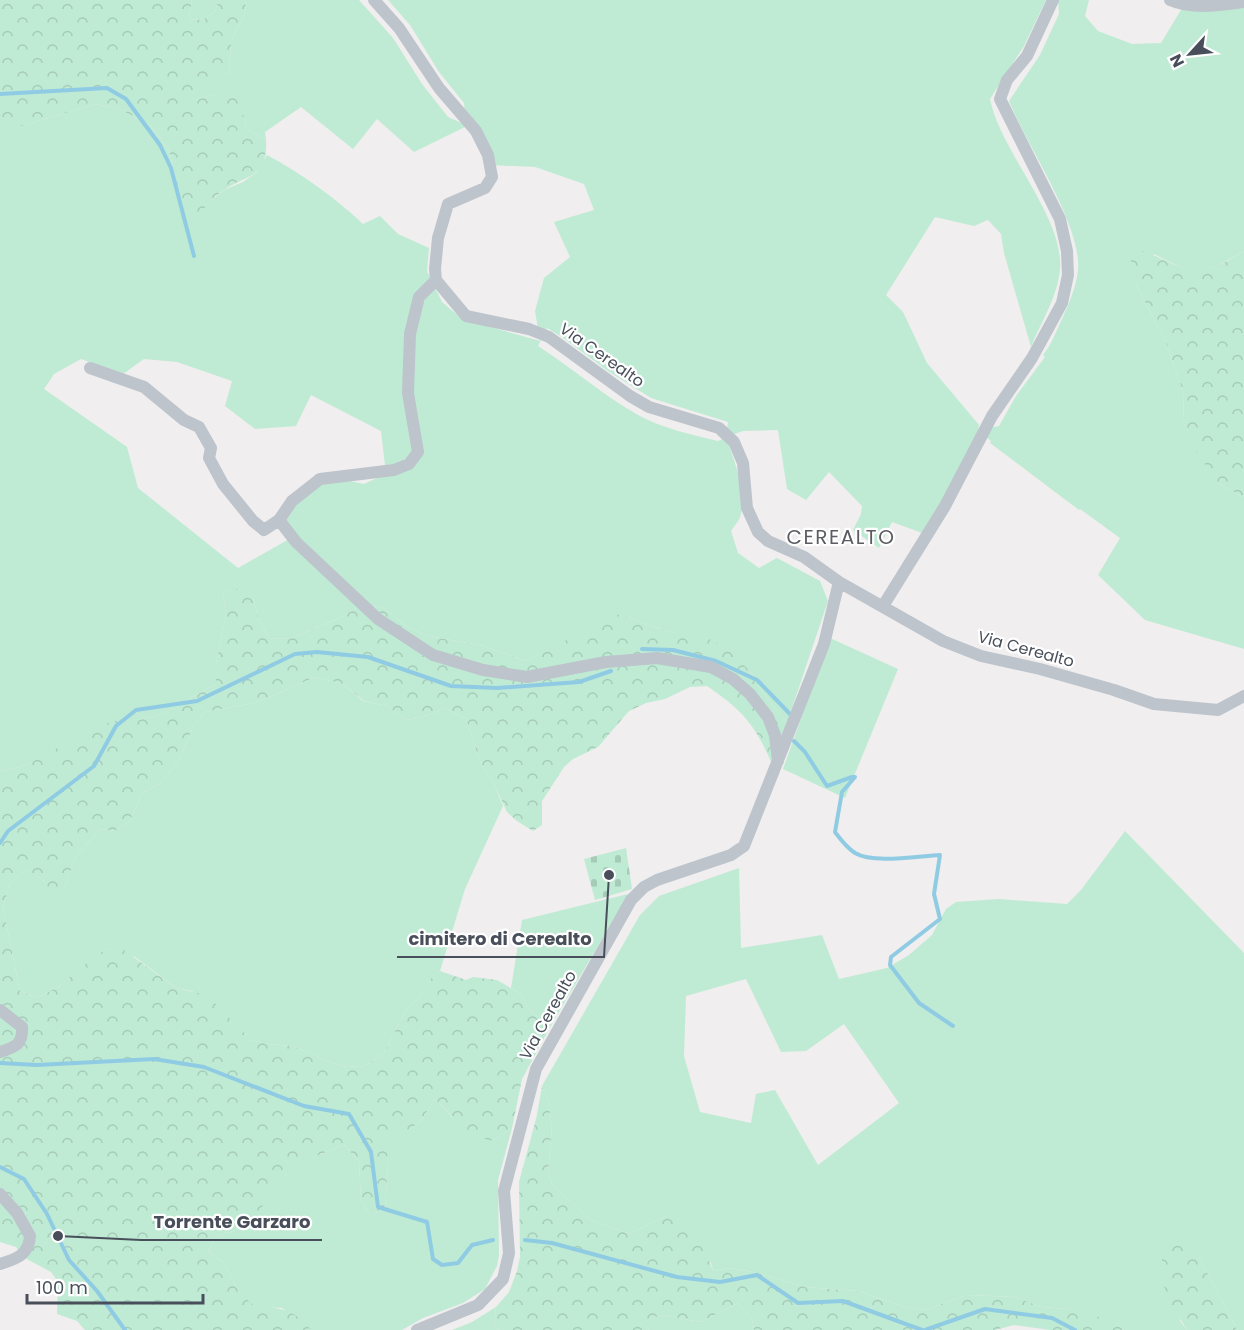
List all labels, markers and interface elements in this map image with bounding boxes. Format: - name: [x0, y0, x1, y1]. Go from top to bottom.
- north arrow: [1160, 24, 1220, 84]
- text: N: [1164, 50, 1190, 71]
- street label: Via Cerealto: [555, 317, 649, 393]
- district label: CEREALTO: [787, 523, 895, 551]
- street label: Via Cerealto: [975, 625, 1077, 673]
- callout: cimitero di Cerealto: [397, 921, 604, 957]
- text: cimitero di Cerealto: [408, 926, 592, 951]
- street label: Via Cerealto: [514, 966, 582, 1064]
- callout: Torrente Garzaro: [141, 1204, 322, 1240]
- text: Torrente Garzaro: [154, 1209, 310, 1234]
- scale bar: [27, 1267, 202, 1305]
- text: 100 m: [36, 1275, 88, 1300]

